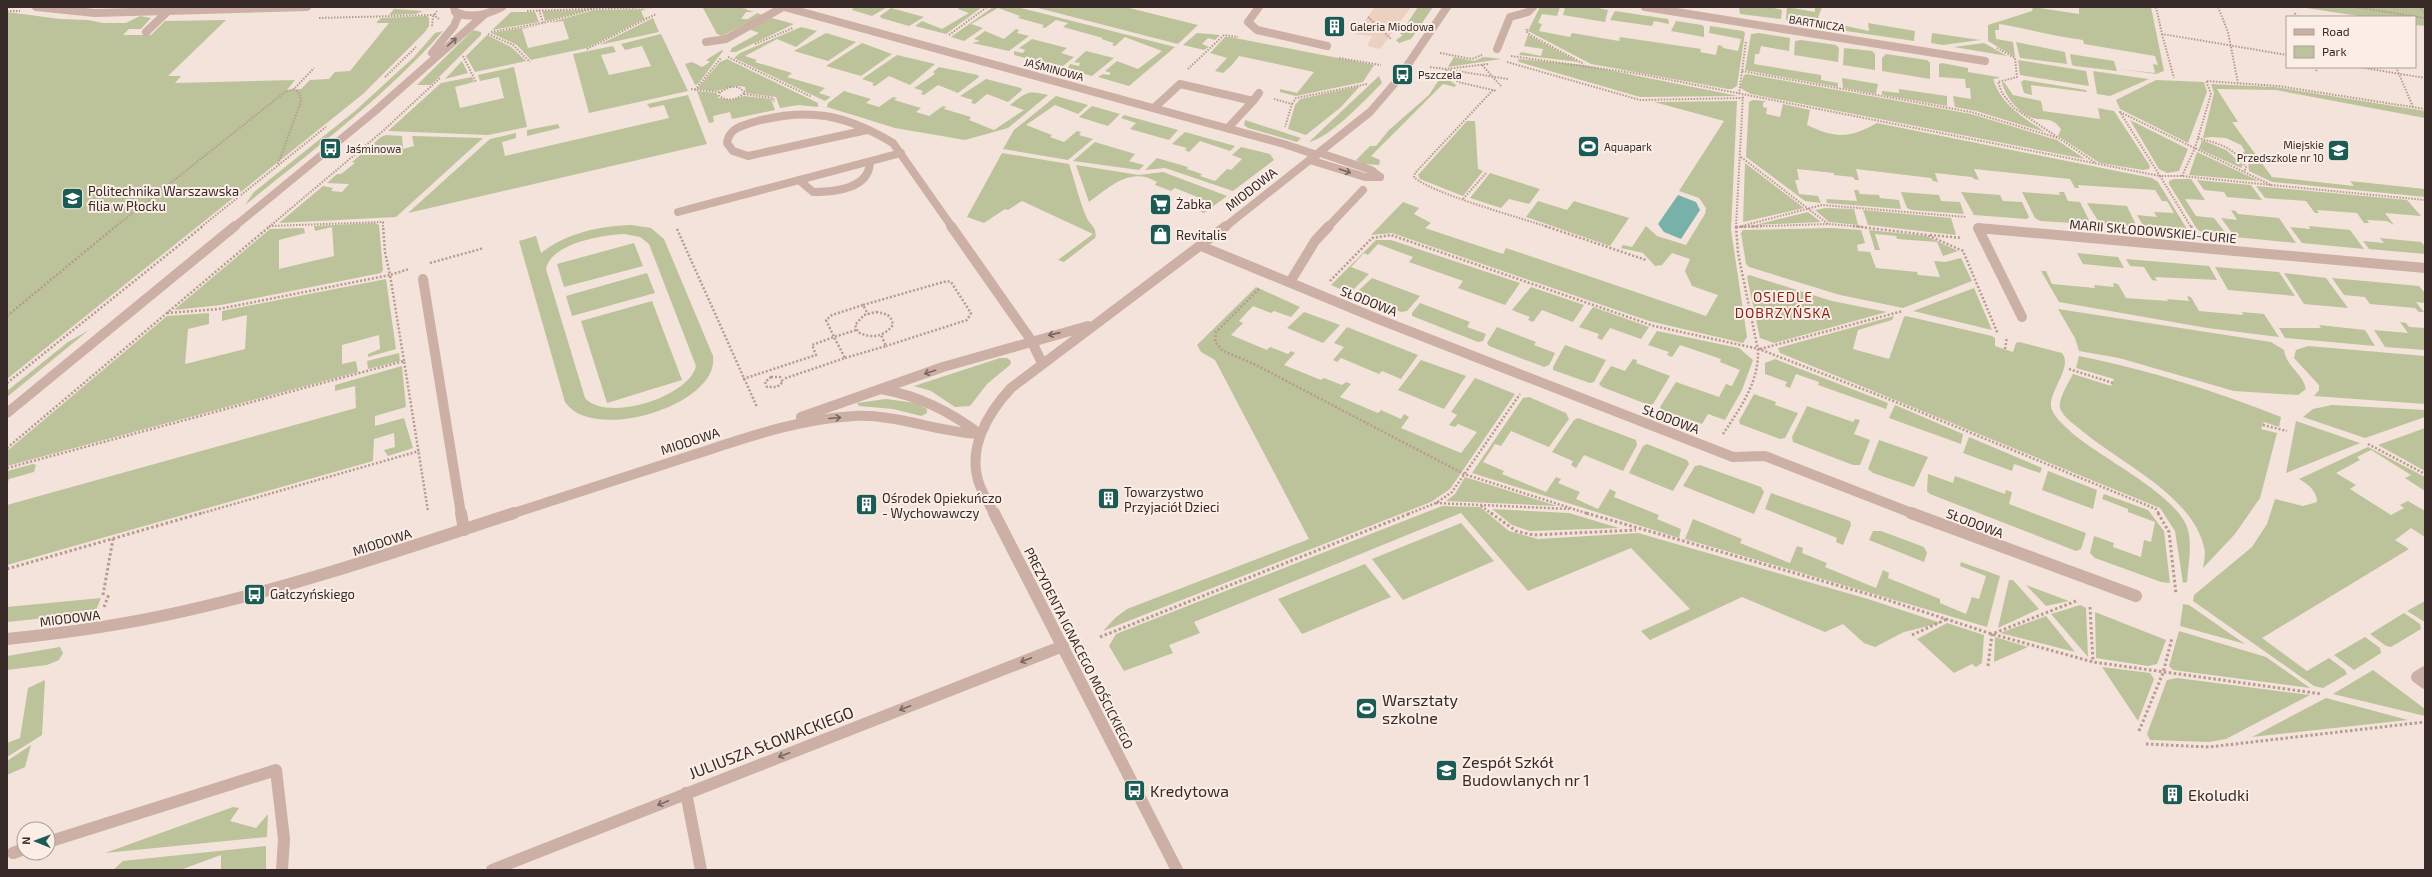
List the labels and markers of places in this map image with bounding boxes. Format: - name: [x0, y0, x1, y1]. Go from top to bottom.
- building icon: Galeria Miodowa: [1321, 13, 1347, 39]
- place label: Galeria Miodowa: [1350, 20, 1434, 33]
- bus stop icon: Pszczela: [1389, 61, 1415, 87]
- place label: Pszczela: [1418, 68, 1462, 81]
- sports icon: Aquapark: [1576, 133, 1602, 159]
- bus stop icon: Jaśminowa: [318, 135, 344, 161]
- school or university icon: Miejskie Przedszkole nr 10: [2326, 137, 2352, 163]
- place label: Miejskie Przedszkole nr 10: [2237, 138, 2324, 164]
- place label: Aquapark: [1604, 140, 1652, 153]
- place label: Jaśminowa: [346, 142, 401, 155]
- place label: Politechnika Warszawska filia w Płocku: [88, 183, 239, 214]
- school or university icon: Politechnika Warszawska filia w Płocku: [60, 185, 86, 211]
- supermarket icon: Żabka: [1148, 191, 1174, 217]
- place label: Żabka: [1176, 196, 1212, 212]
- shop icon: Revitalis: [1147, 222, 1173, 248]
- place label: Revitalis: [1176, 227, 1227, 243]
- place label: Towarzystwo Przyjaciół Dzieci: [1124, 484, 1220, 515]
- building icon: Towarzystwo Przyjaciół Dzieci: [1095, 486, 1121, 512]
- place label: Ośrodek Opiekuńczo - Wychowawczy: [882, 490, 1002, 521]
- building icon: Ośrodek Opiekuńczo - Wychowawczy: [853, 492, 879, 518]
- bus stop icon: Gałczyńskiego: [242, 581, 268, 607]
- place label: Gałczyńskiego: [270, 586, 355, 602]
- place label: Warsztaty szkolne: [1382, 690, 1458, 727]
- sports icon: Warsztaty szkolne: [1353, 695, 1379, 721]
- place label: Zespół Szkół Budowlanych nr 1: [1462, 752, 1590, 789]
- school or university icon: Zespół Szkół Budowlanych nr 1: [1434, 757, 1460, 783]
- bus stop icon: Kredytowa: [1122, 777, 1148, 803]
- place label: Kredytowa: [1150, 781, 1229, 800]
- building icon: Ekoludki: [2160, 781, 2186, 807]
- place label: Ekoludki: [2188, 785, 2249, 804]

